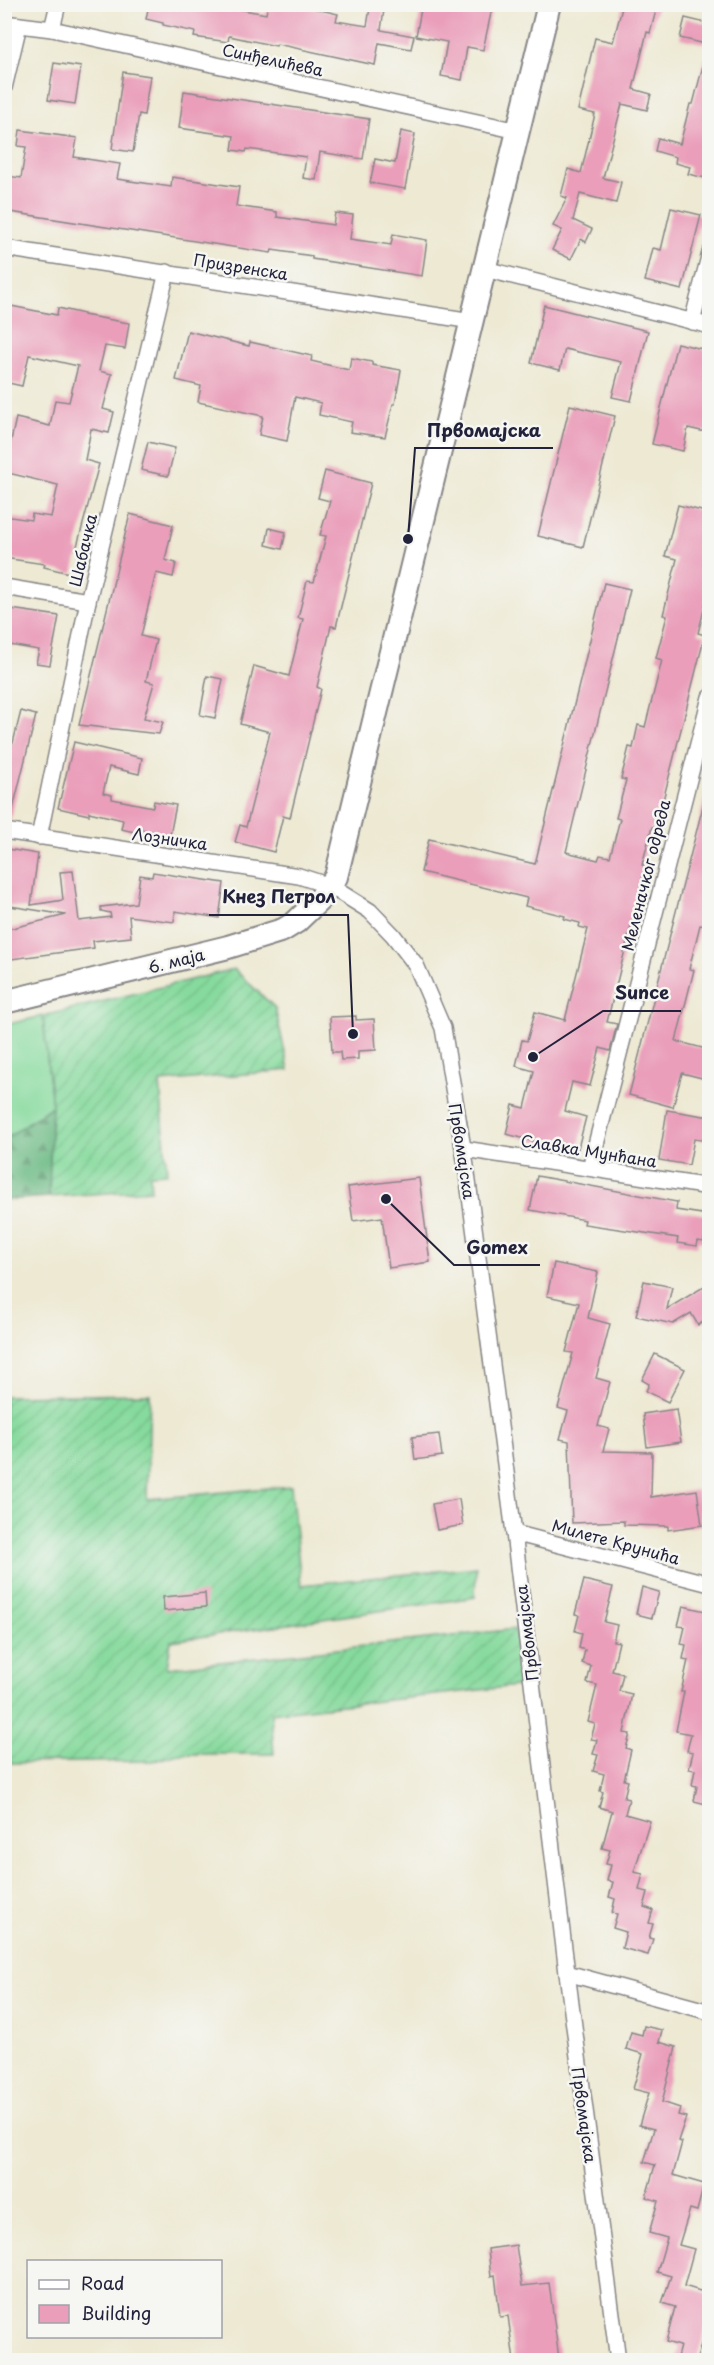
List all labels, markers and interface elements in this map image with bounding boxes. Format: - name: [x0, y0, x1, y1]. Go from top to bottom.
- street label: Синђелићева: [220, 37, 326, 81]
- street label: Призренска: [192, 247, 290, 285]
- callout: Првомајска: [415, 412, 553, 448]
- text: Првомајска: [427, 416, 541, 443]
- street label: Шабачка: [62, 511, 102, 589]
- street label: Меленачког одреда: [615, 797, 675, 953]
- street label: Лозничка: [131, 821, 209, 855]
- callout: Кнез Петрол: [209, 879, 348, 915]
- text: Кнез Петрол: [222, 882, 336, 909]
- street label: 6. маја: [145, 941, 207, 979]
- callout: Sunce: [603, 975, 681, 1011]
- text: Sunce: [615, 978, 669, 1005]
- street label: Првомајска: [444, 1102, 482, 1201]
- street label: Славка Мунћана: [519, 1127, 659, 1173]
- callout: Gomex: [454, 1229, 540, 1265]
- text: Gomex: [466, 1233, 528, 1260]
- street label: Милете Крунића: [549, 1512, 683, 1570]
- street label: Првомајска: [508, 1584, 544, 1682]
- street label: Првомајска: [566, 2066, 604, 2164]
- legend: [27, 2260, 222, 2338]
- text: Road: [81, 2269, 125, 2296]
- text: Building: [81, 2299, 151, 2326]

